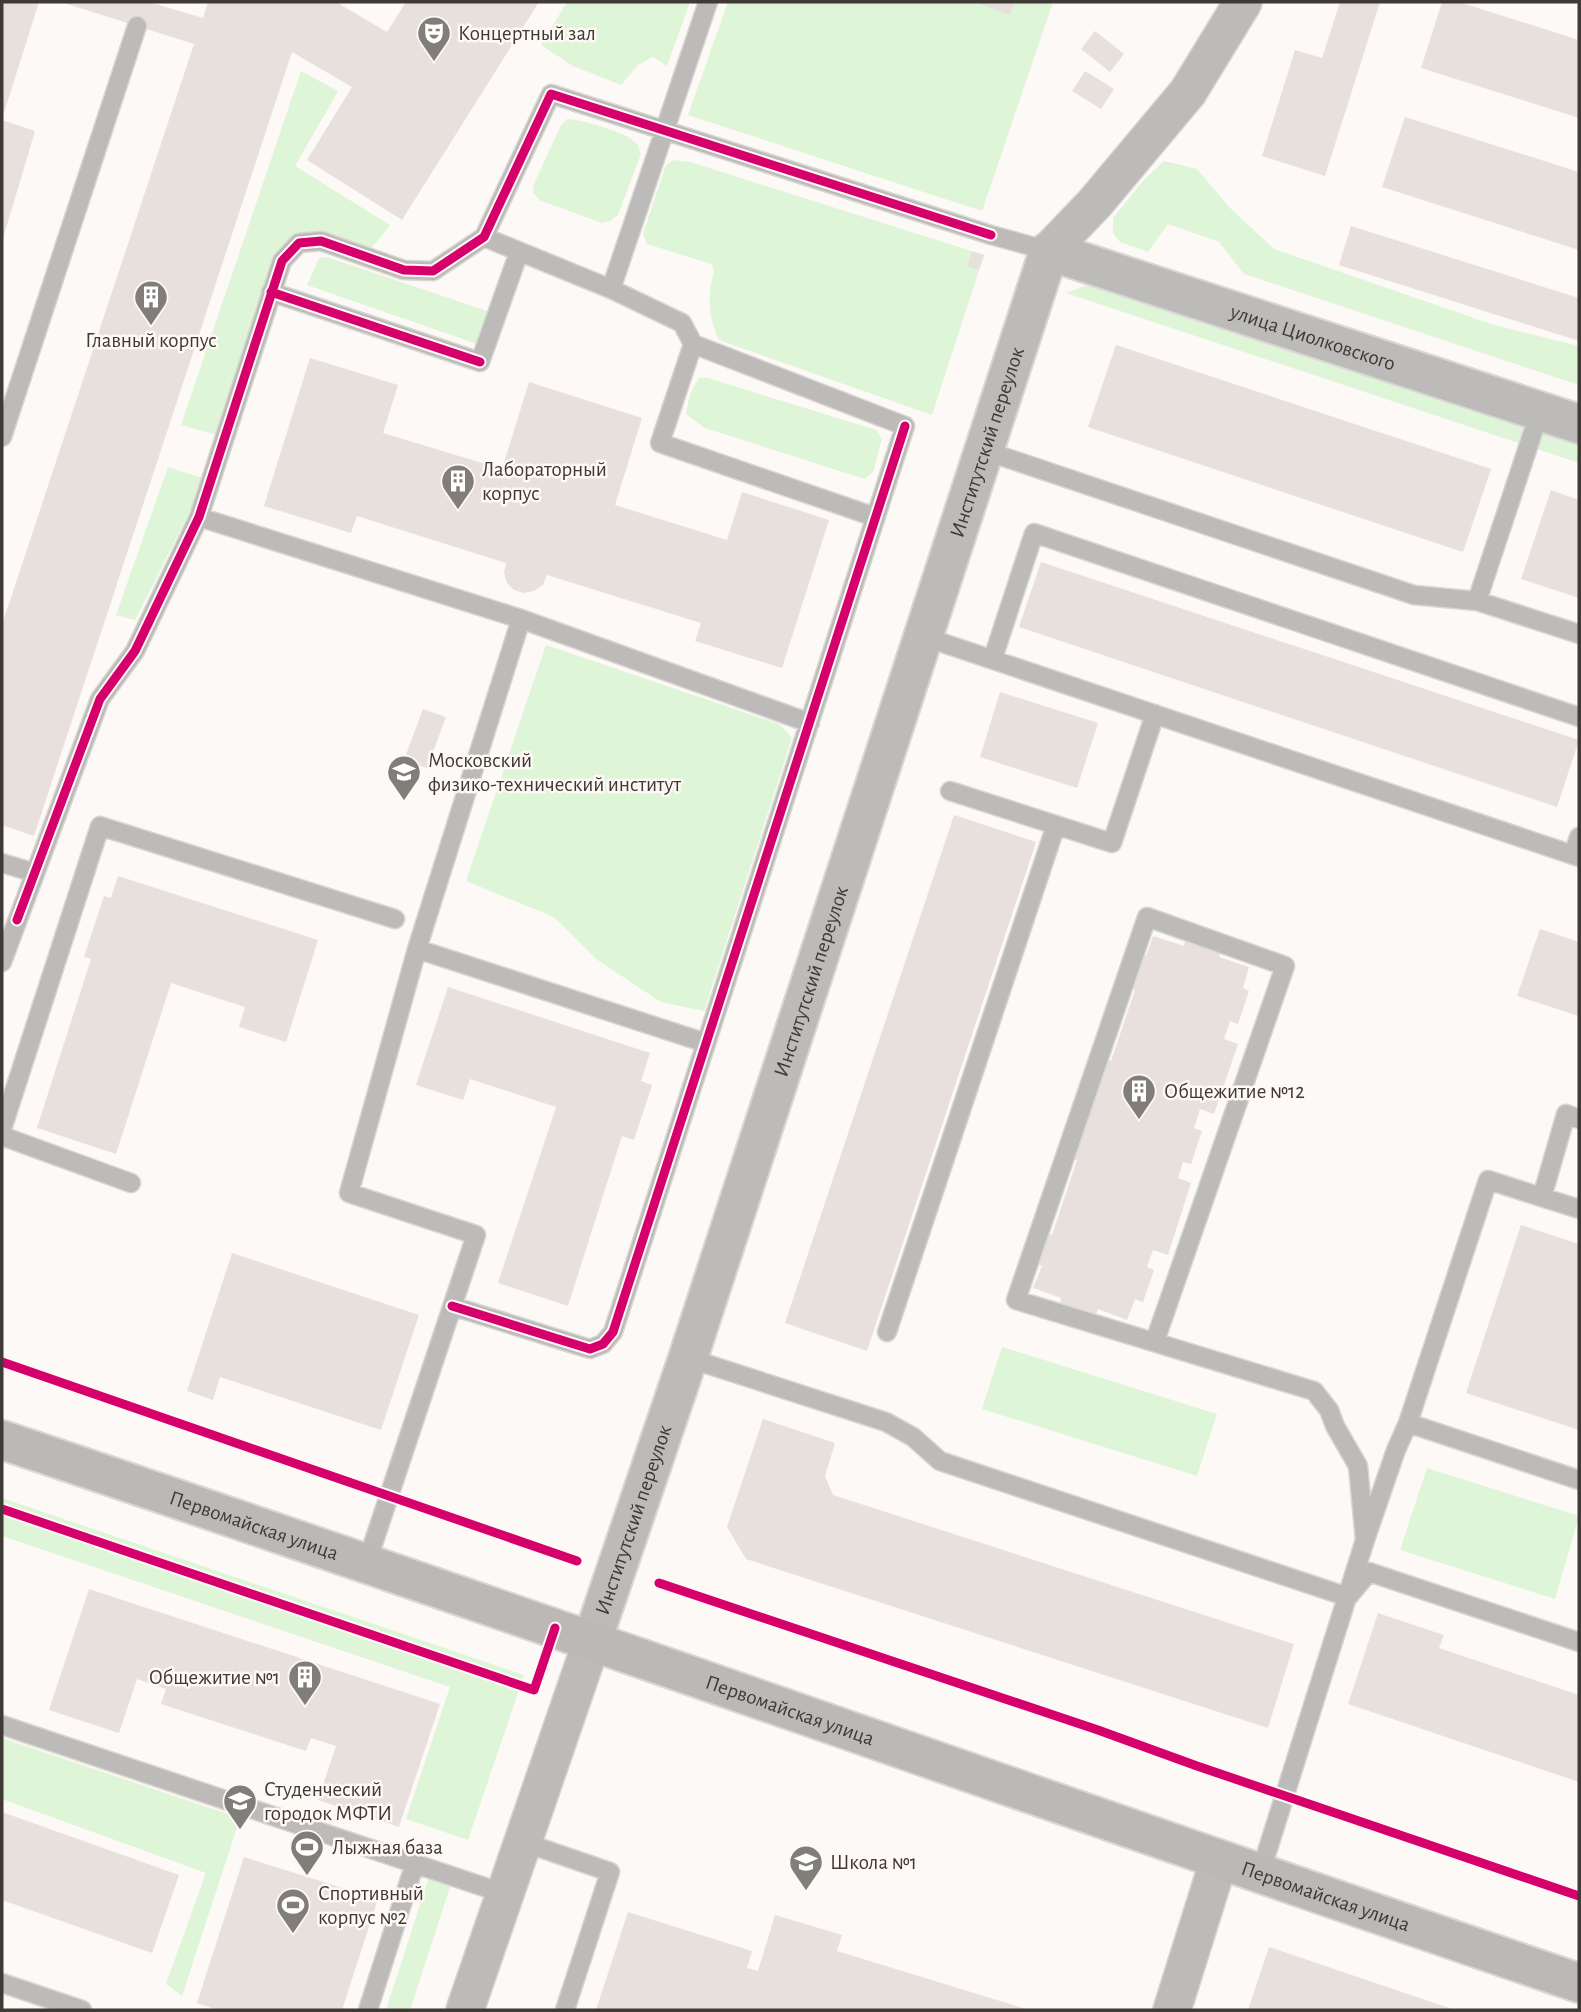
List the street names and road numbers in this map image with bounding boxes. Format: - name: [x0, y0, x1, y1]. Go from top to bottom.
- street label: улица Циолковского: [1227, 301, 1398, 374]
- street label: Институтский переулок: [946, 344, 1028, 540]
- street label: Институтский переулок: [770, 883, 852, 1079]
- street label: Институтский переулок: [592, 1422, 676, 1618]
- street label: Первомайская улица: [167, 1487, 341, 1564]
- street label: Первомайская улица: [703, 1672, 877, 1750]
- street label: Первомайская улица: [1238, 1858, 1413, 1935]

